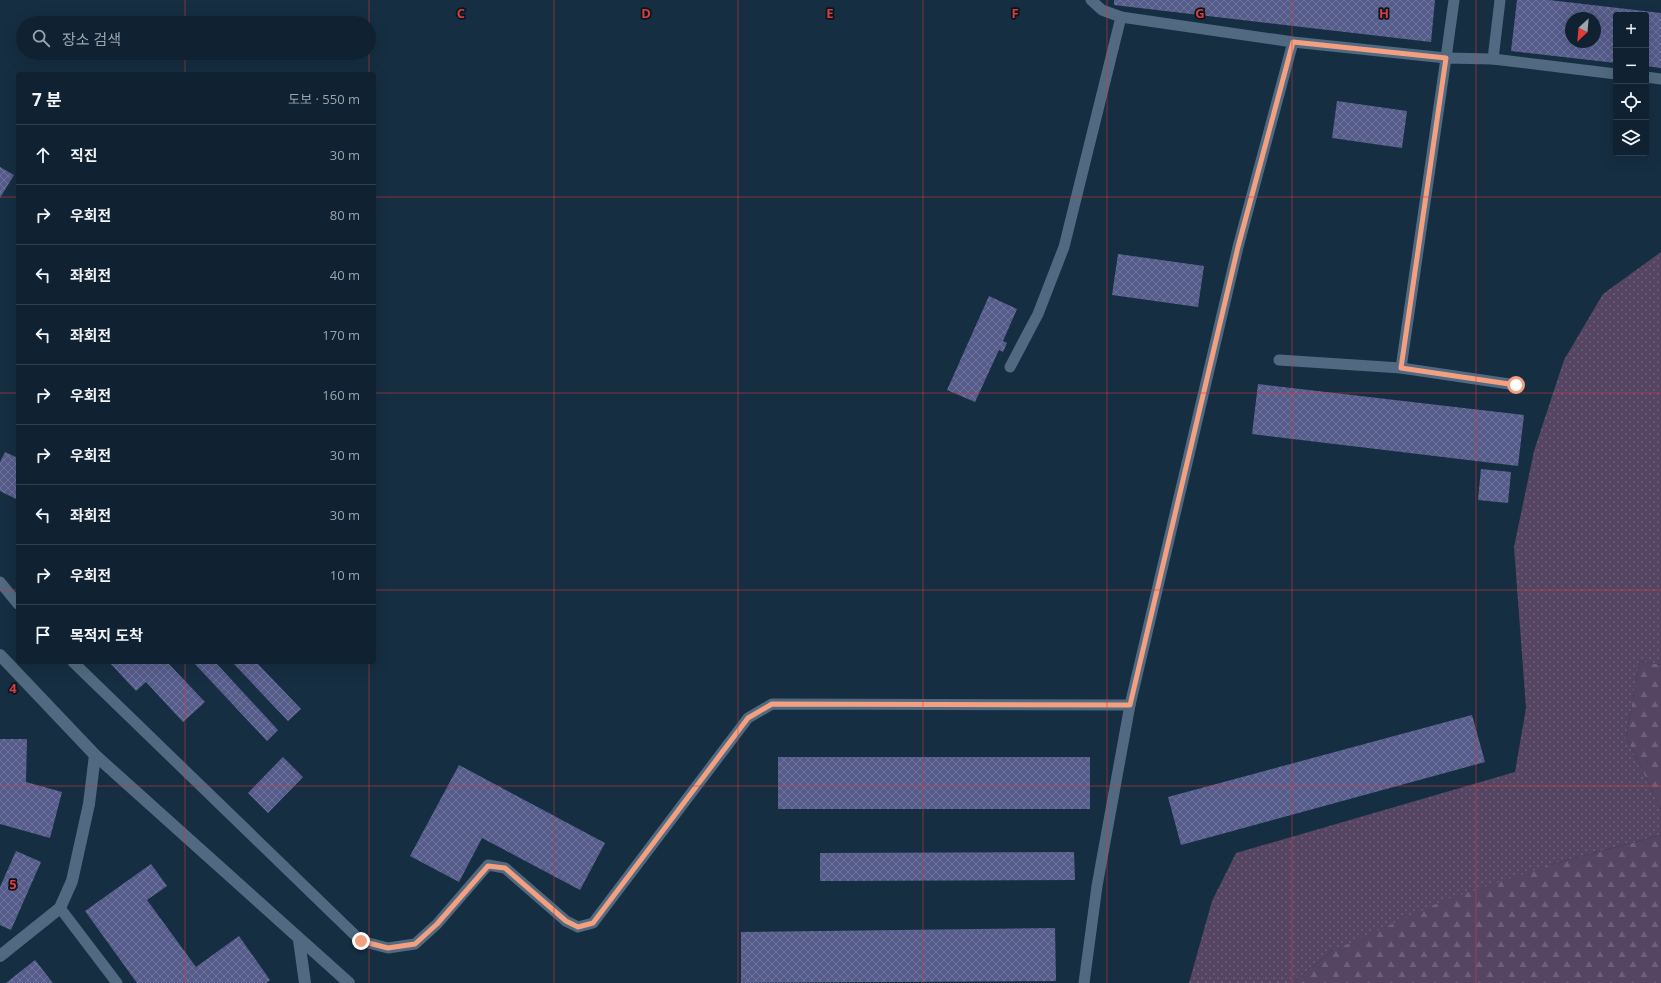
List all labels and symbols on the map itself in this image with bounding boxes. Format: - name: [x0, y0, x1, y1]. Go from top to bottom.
- text: C: [457, 4, 465, 22]
- text: D: [641, 4, 651, 22]
- text: E: [826, 4, 834, 22]
- text: F: [1011, 4, 1019, 22]
- text: G: [1195, 4, 1205, 22]
- text: H: [1379, 4, 1389, 22]
- north arrow: [1565, 12, 1601, 48]
- route start: [1507, 376, 1525, 394]
- text: 4: [9, 679, 17, 697]
- text: 5: [9, 875, 17, 893]
- route end: [352, 932, 370, 950]

